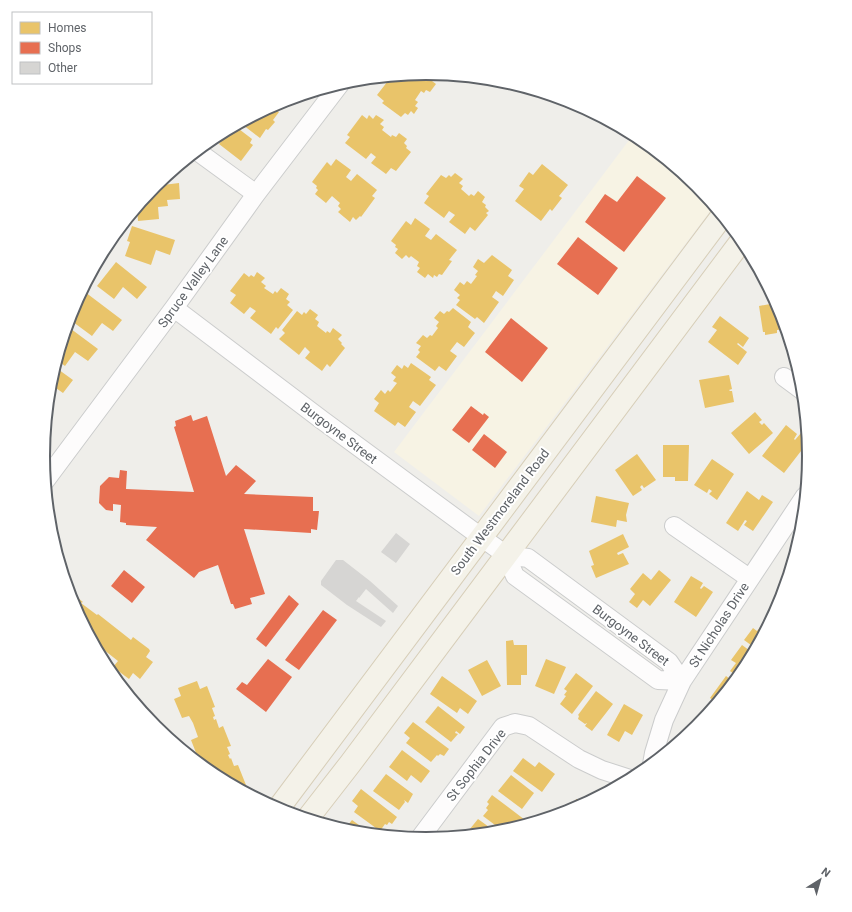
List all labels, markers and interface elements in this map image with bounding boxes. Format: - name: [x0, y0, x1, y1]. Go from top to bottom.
- legend: [12, 12, 152, 84]
- text: Homes: [48, 21, 86, 35]
- text: Shops: [48, 41, 82, 55]
- text: Other: [48, 61, 77, 75]
- street label: Spruce Valley Lane: [155, 233, 231, 331]
- street label: Burgoyne Street: [298, 399, 380, 467]
- street label: South Westmoreland Road: [448, 446, 552, 578]
- street label: St Nicholas Drive: [686, 580, 752, 670]
- street label: Burgoyne Street: [590, 601, 672, 669]
- street label: St Sophia Drive: [443, 726, 509, 804]
- north arrow: [800, 860, 840, 900]
- text: N: [819, 865, 833, 880]

